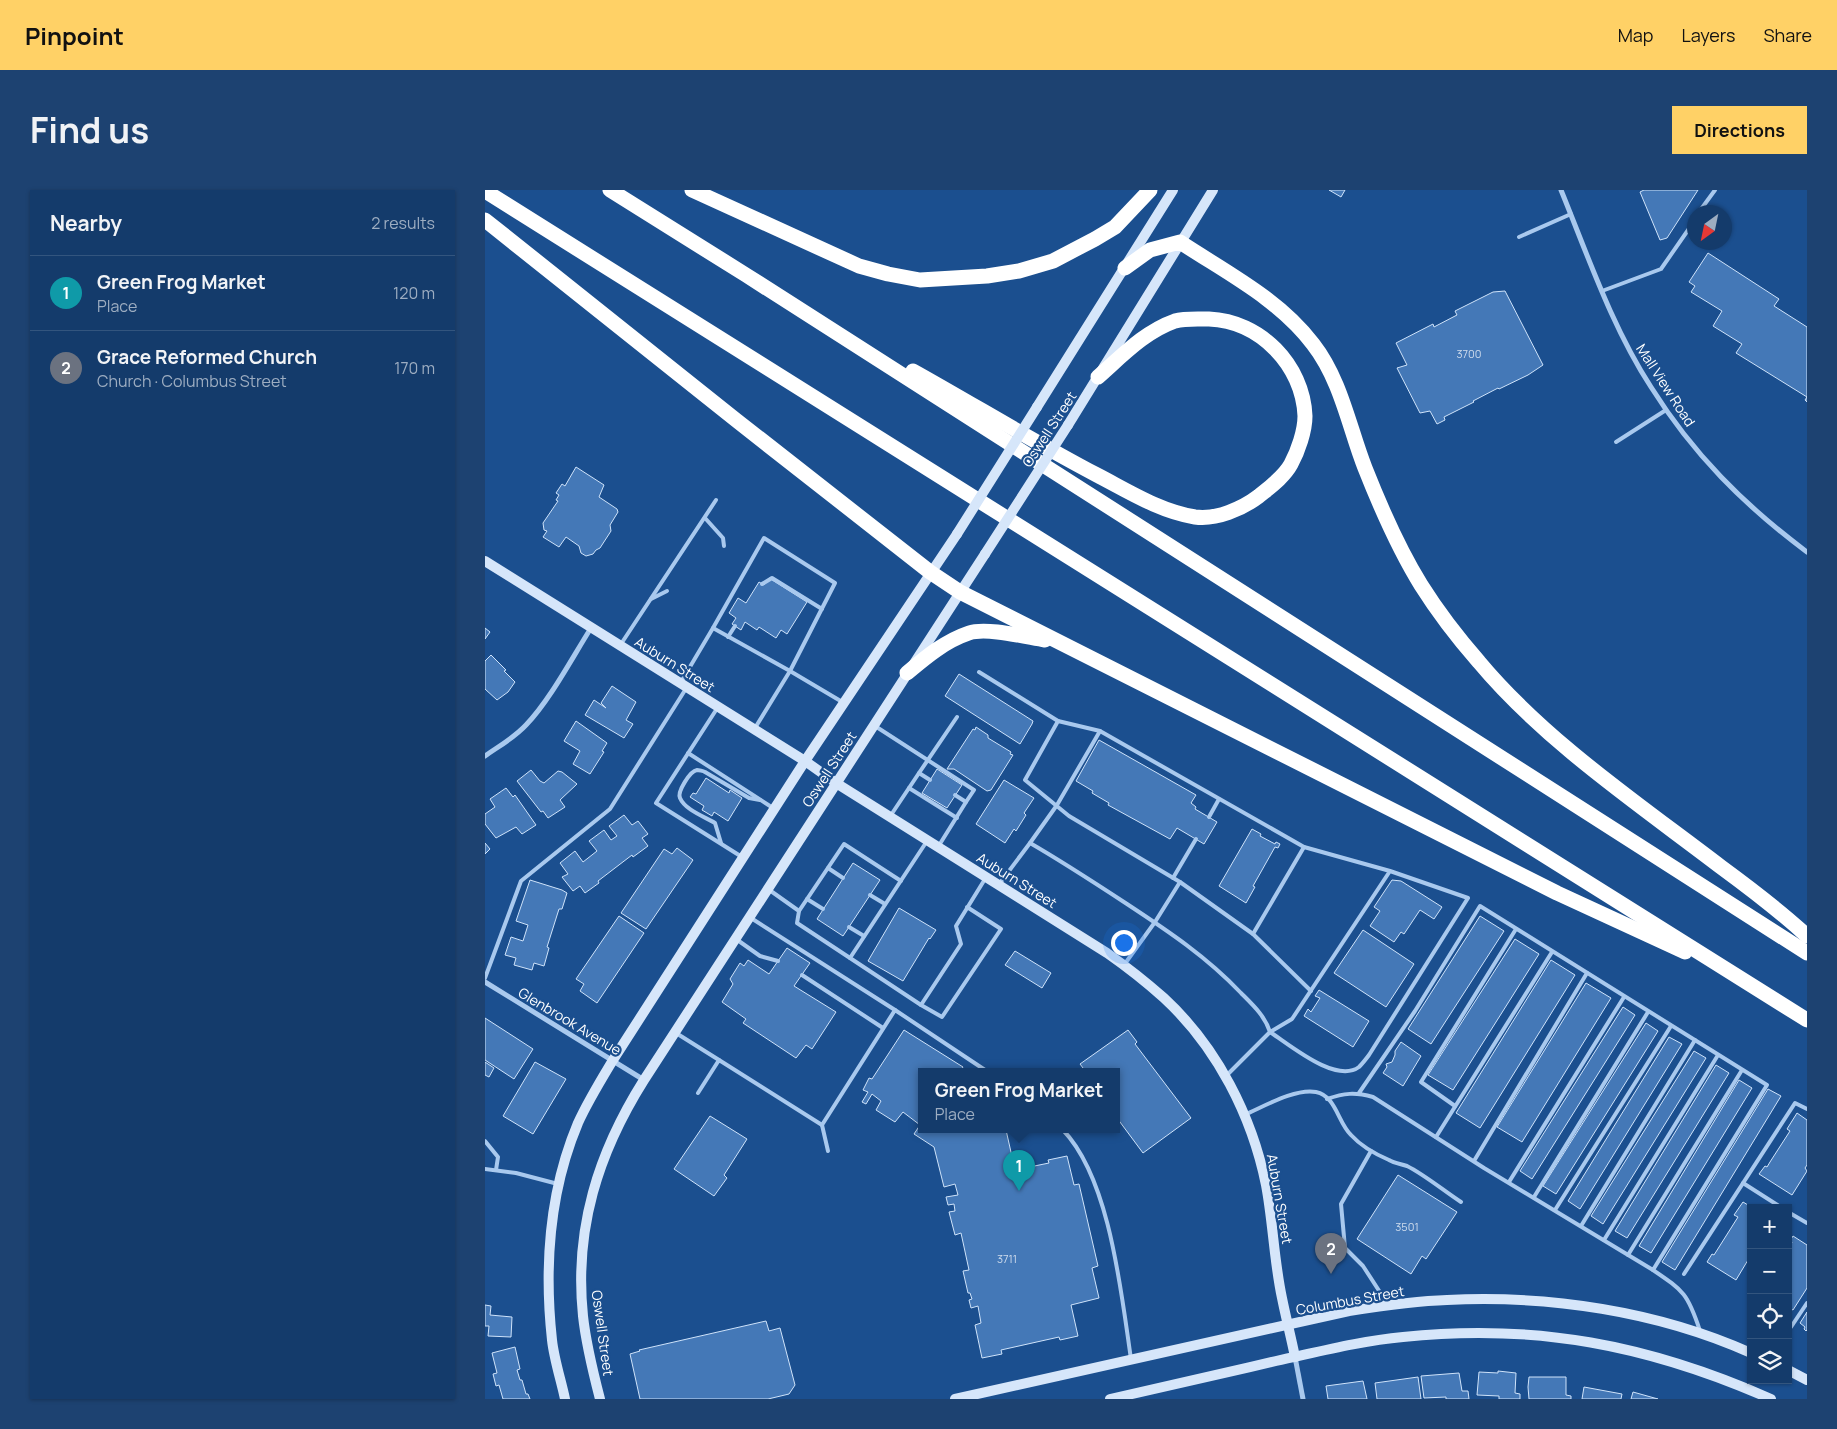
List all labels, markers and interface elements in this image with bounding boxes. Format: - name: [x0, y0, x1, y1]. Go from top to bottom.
- text: Pinpoint: [25, 19, 124, 52]
- text: Map: [1618, 23, 1653, 47]
- text: Layers: [1681, 23, 1735, 47]
- text: Share: [1763, 23, 1812, 47]
- text: Find us: [30, 106, 149, 154]
- button: Directions: [1672, 106, 1807, 154]
- north arrow: [1687, 205, 1732, 250]
- text: Nearby: [50, 209, 122, 237]
- text: 2 results: [371, 212, 435, 234]
- text: Green Frog Market: [97, 269, 266, 295]
- text: 1: [62, 282, 70, 304]
- text: 120 m: [393, 282, 435, 304]
- text: Place: [97, 295, 137, 317]
- street label: Mall View Road: [1632, 340, 1700, 430]
- text: Grace Reformed Church: [97, 344, 317, 370]
- house number: 3700: [1456, 346, 1482, 361]
- text: 2: [61, 357, 71, 379]
- text: 170 m: [394, 357, 435, 379]
- text: Church · Columbus Street: [97, 370, 287, 392]
- street label: Oswell Street: [1018, 387, 1081, 470]
- street label: Auburn Street: [631, 632, 719, 696]
- street label: Oswell Street: [798, 727, 861, 810]
- street label: Auburn Street: [973, 848, 1061, 912]
- your location: [1111, 930, 1137, 956]
- street label: Glenbrook Avenue: [515, 983, 625, 1059]
- popup: [918, 1068, 1120, 1133]
- text: Green Frog Market: [935, 1077, 1103, 1103]
- text: Place: [935, 1103, 975, 1125]
- pin: 1: [1003, 1150, 1035, 1191]
- street label: Auburn Street: [1263, 1153, 1297, 1246]
- map controls: [1747, 1204, 1792, 1384]
- button: +: [1747, 1204, 1792, 1249]
- house number: 3501: [1395, 1219, 1419, 1234]
- pin: 2: [1315, 1233, 1347, 1274]
- button: −: [1747, 1249, 1792, 1294]
- house number: 3711: [997, 1251, 1017, 1266]
- street label: Columbus Street: [1294, 1281, 1406, 1319]
- street label: Oswell Street: [588, 1289, 618, 1377]
- button: locate: [1747, 1294, 1792, 1339]
- button: layers: [1747, 1339, 1792, 1384]

